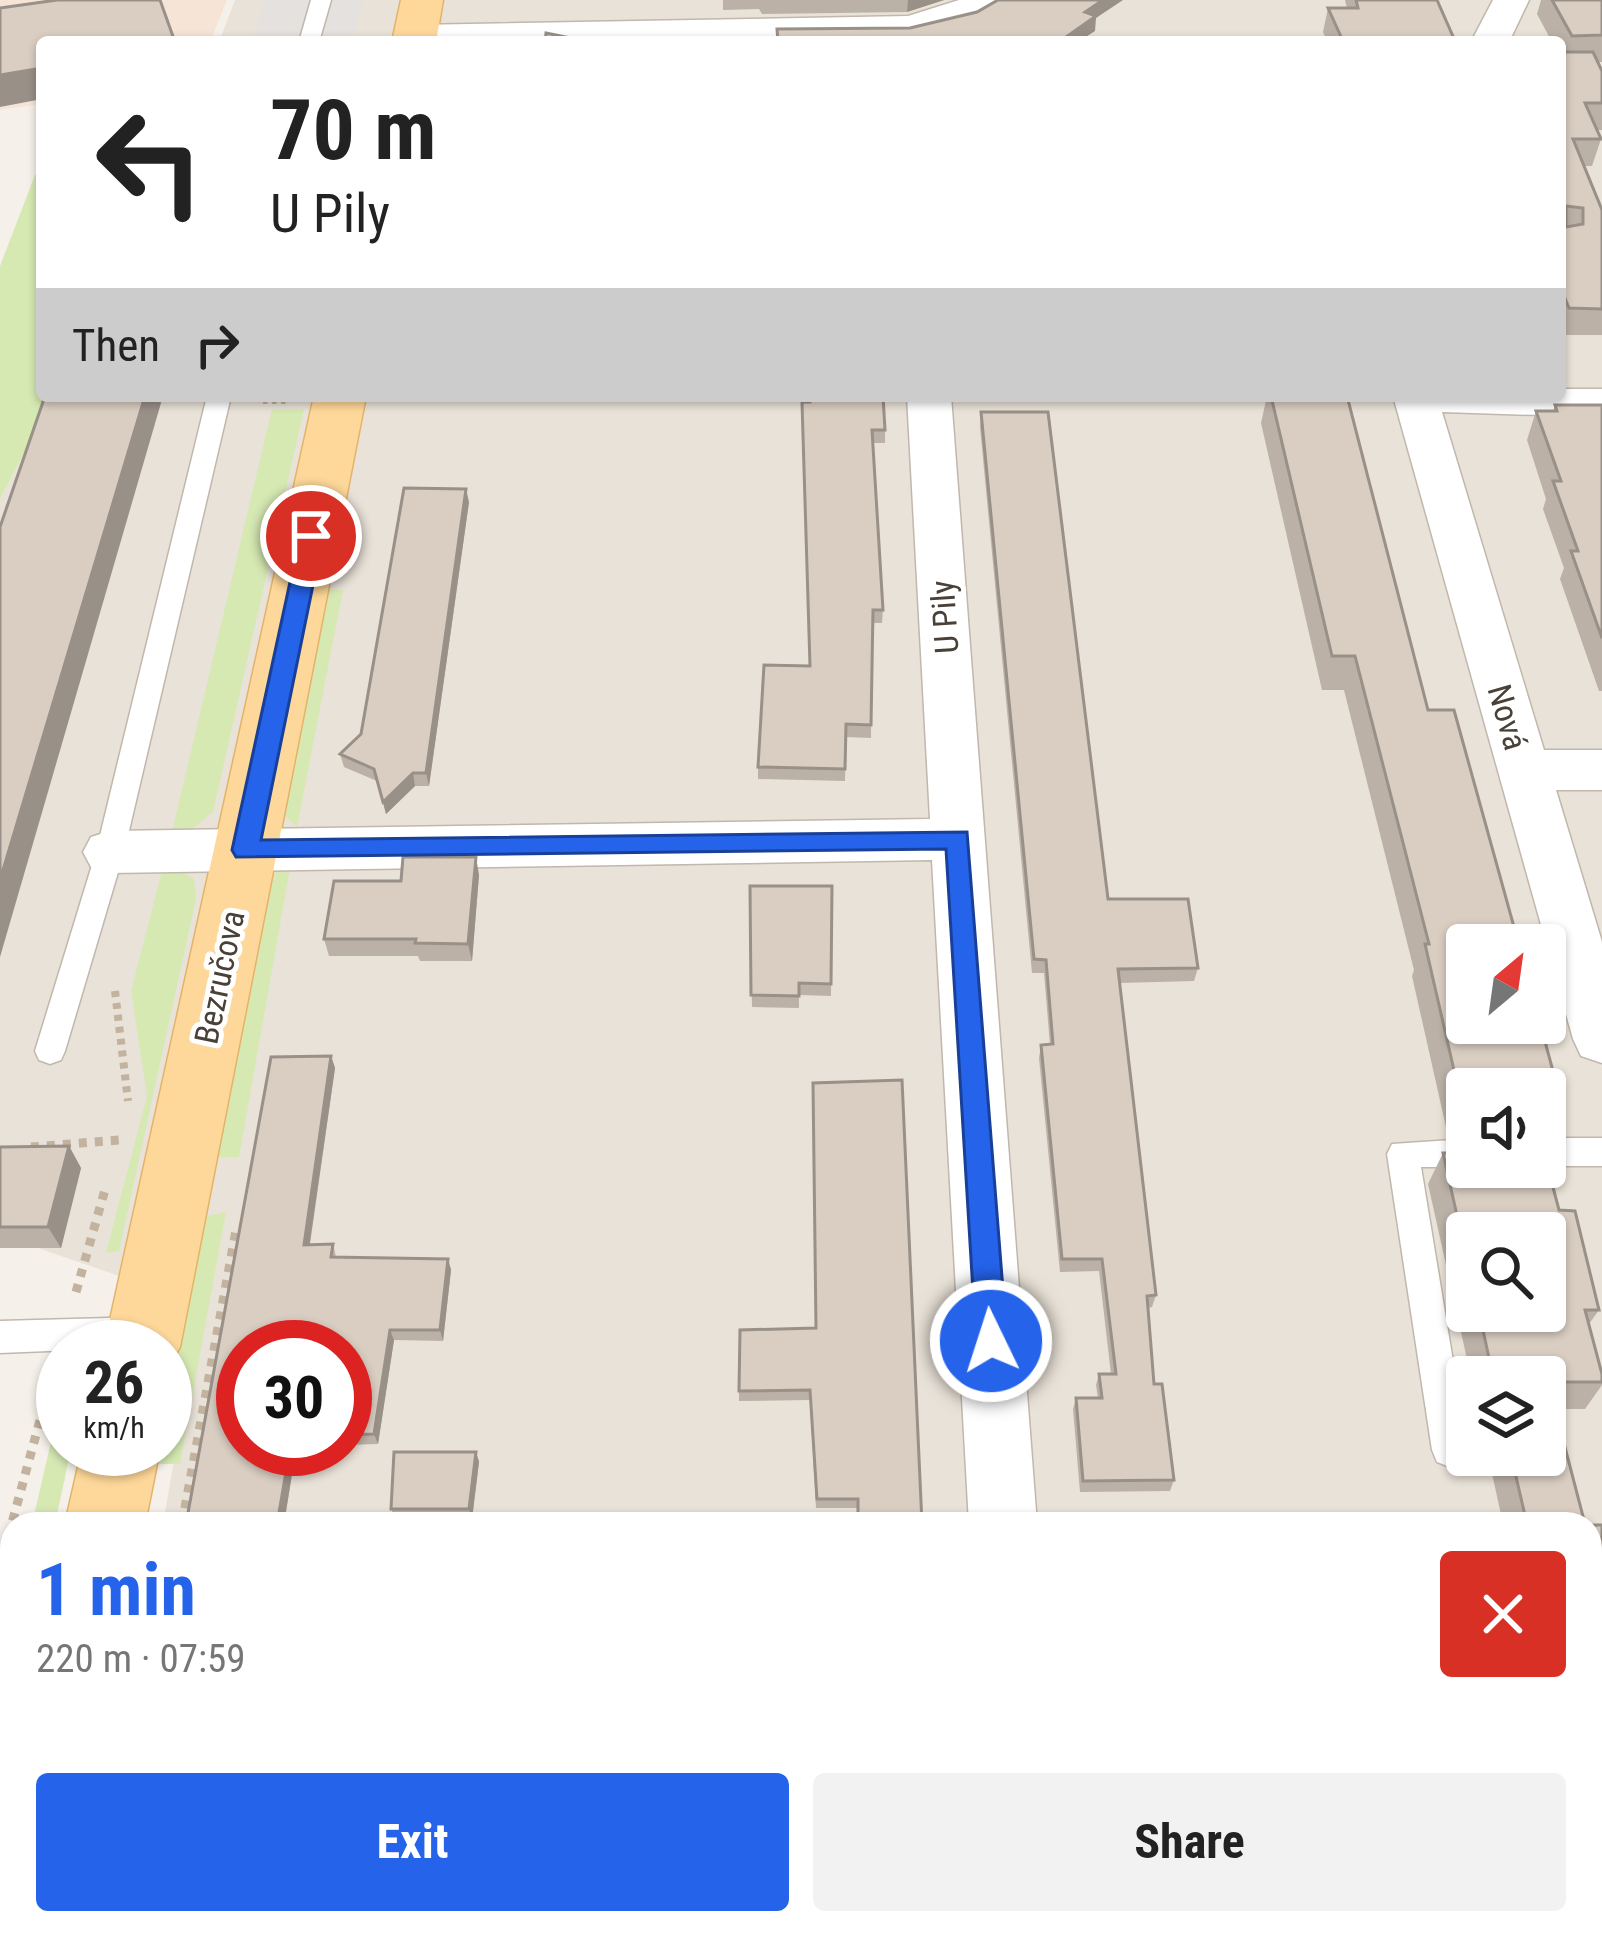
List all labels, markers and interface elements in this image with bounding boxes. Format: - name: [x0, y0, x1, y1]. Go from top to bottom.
- text: 70 m: [270, 81, 437, 180]
- icon: left: [72, 84, 228, 240]
- text: U Pily: [270, 182, 390, 245]
- icon: right: [184, 312, 250, 378]
- text: Then: [72, 319, 160, 372]
- pin: [260, 485, 362, 587]
- icon: arrive: [278, 503, 344, 569]
- street label: U Pily: [922, 579, 967, 655]
- street label: Nová: [1480, 680, 1535, 754]
- street label: Bezručova: [186, 907, 253, 1047]
- north arrow: [1446, 924, 1566, 1044]
- map controls: [1446, 924, 1566, 1476]
- button: sound: [1446, 1068, 1566, 1188]
- button: search: [1446, 1212, 1566, 1332]
- position arrow: [928, 1278, 1054, 1404]
- speed limit sign: 30: [216, 1320, 372, 1476]
- text: 26: [84, 1347, 144, 1418]
- button: layers: [1446, 1356, 1566, 1476]
- text: km/h: [83, 1410, 145, 1445]
- text: 1 min: [36, 1548, 196, 1633]
- button: close: [1440, 1551, 1566, 1677]
- text: 220 m · 07:59: [36, 1636, 246, 1682]
- button: Exit: [36, 1773, 789, 1911]
- button: Share: [813, 1773, 1566, 1911]

